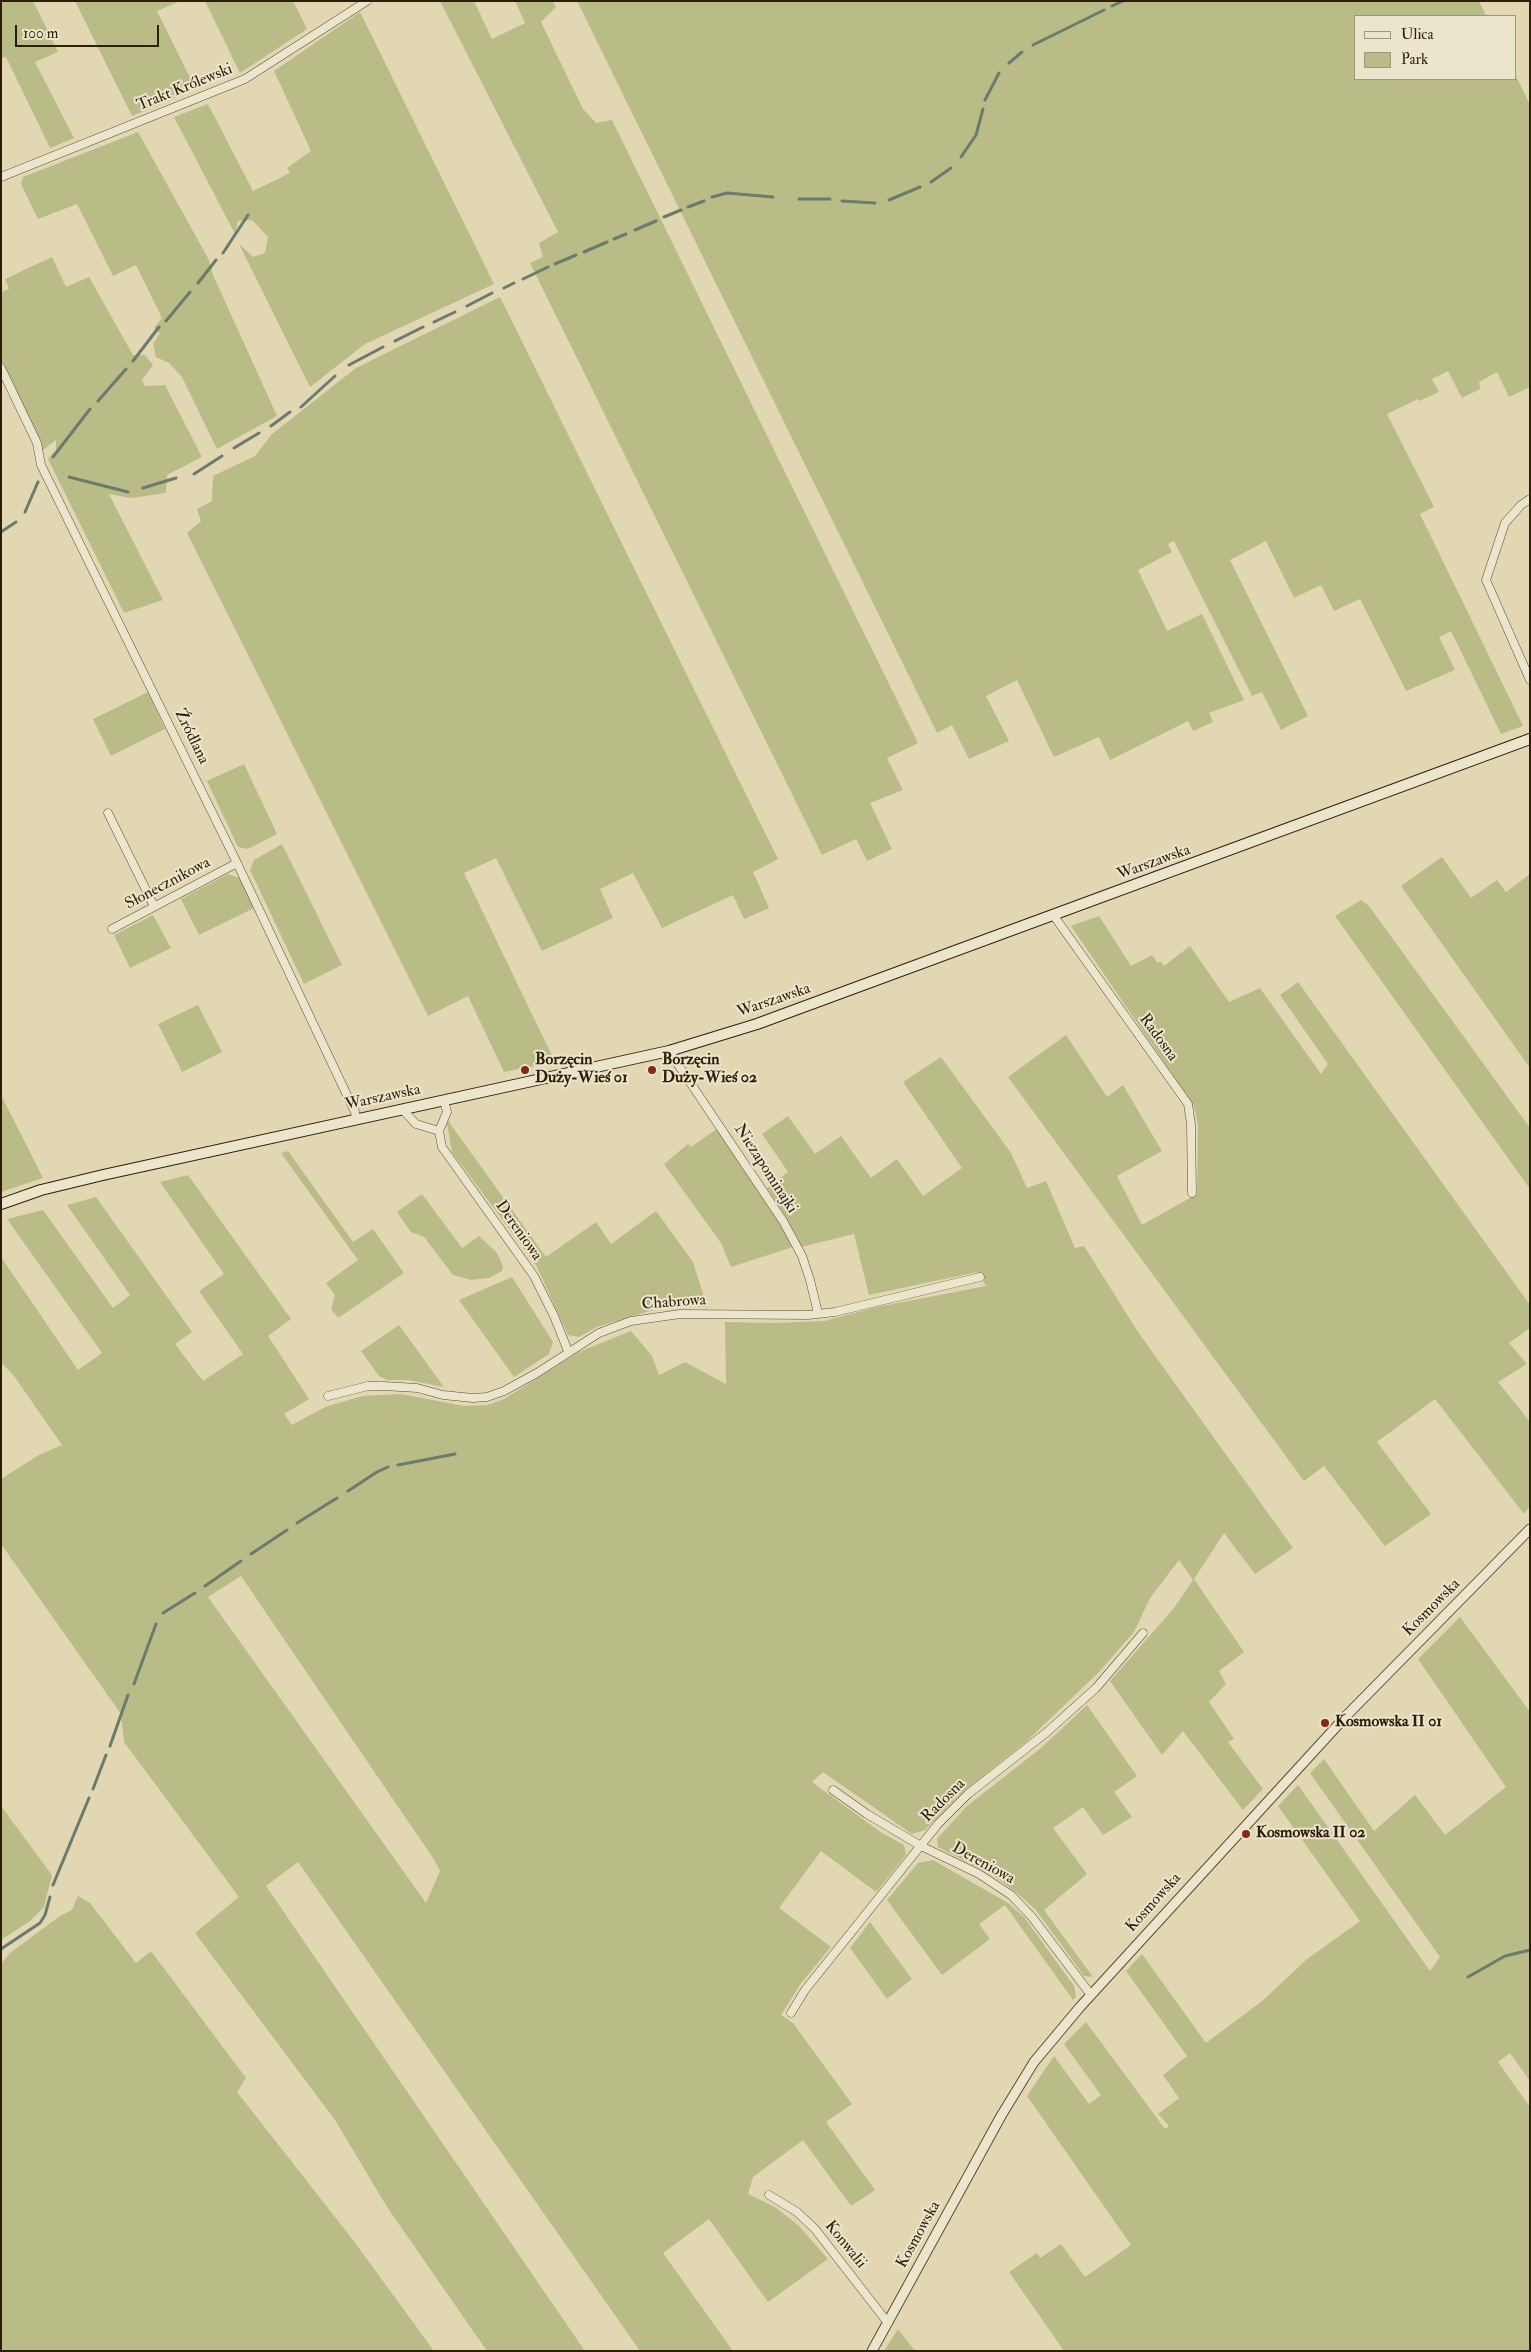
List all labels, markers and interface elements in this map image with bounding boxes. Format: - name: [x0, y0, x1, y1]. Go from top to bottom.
- scale bar: [18, 15, 161, 47]
- legend: [1354, 15, 1516, 80]
- text: 100 m: [23, 24, 58, 43]
- text: Ulica: [1401, 25, 1434, 44]
- text: Park: [1401, 50, 1428, 69]
- street label: Trakt Królewski: [134, 60, 236, 116]
- street label: Źródlana: [169, 706, 213, 768]
- street label: Warszawska: [1115, 841, 1193, 885]
- street label: Słonecznikowa: [122, 854, 214, 914]
- street label: Warszawska: [735, 979, 813, 1023]
- street label: Radosna: [1134, 1011, 1182, 1065]
- place label: Borzęcin Duży-Wieś 01: [535, 1051, 628, 1089]
- place label: Borzęcin Duży-Wieś 02: [662, 1051, 757, 1089]
- marker: Borzęcin Duży-Wieś 01: [519, 1064, 531, 1076]
- marker: Borzęcin Duży-Wieś 02: [646, 1064, 658, 1076]
- street label: Warszawska: [344, 1081, 422, 1115]
- street label: Niezapominajki: [729, 1121, 801, 1217]
- street label: Dereniowa: [490, 1197, 546, 1265]
- street label: Chabrowa: [641, 1291, 707, 1315]
- street label: Kosmowska: [1399, 1575, 1465, 1641]
- place label: Kosmowska II 01: [1335, 1713, 1442, 1733]
- marker: Kosmowska II 01: [1319, 1717, 1331, 1729]
- street label: Radosna: [918, 1775, 970, 1827]
- place label: Kosmowska II 02: [1256, 1824, 1365, 1844]
- marker: Kosmowska II 02: [1240, 1828, 1252, 1840]
- street label: Dereniowa: [948, 1839, 1018, 1889]
- street label: Kosmowska: [1122, 1869, 1186, 1937]
- street label: Kosmowska: [893, 2198, 945, 2272]
- street label: Konwalii: [820, 2217, 870, 2273]

